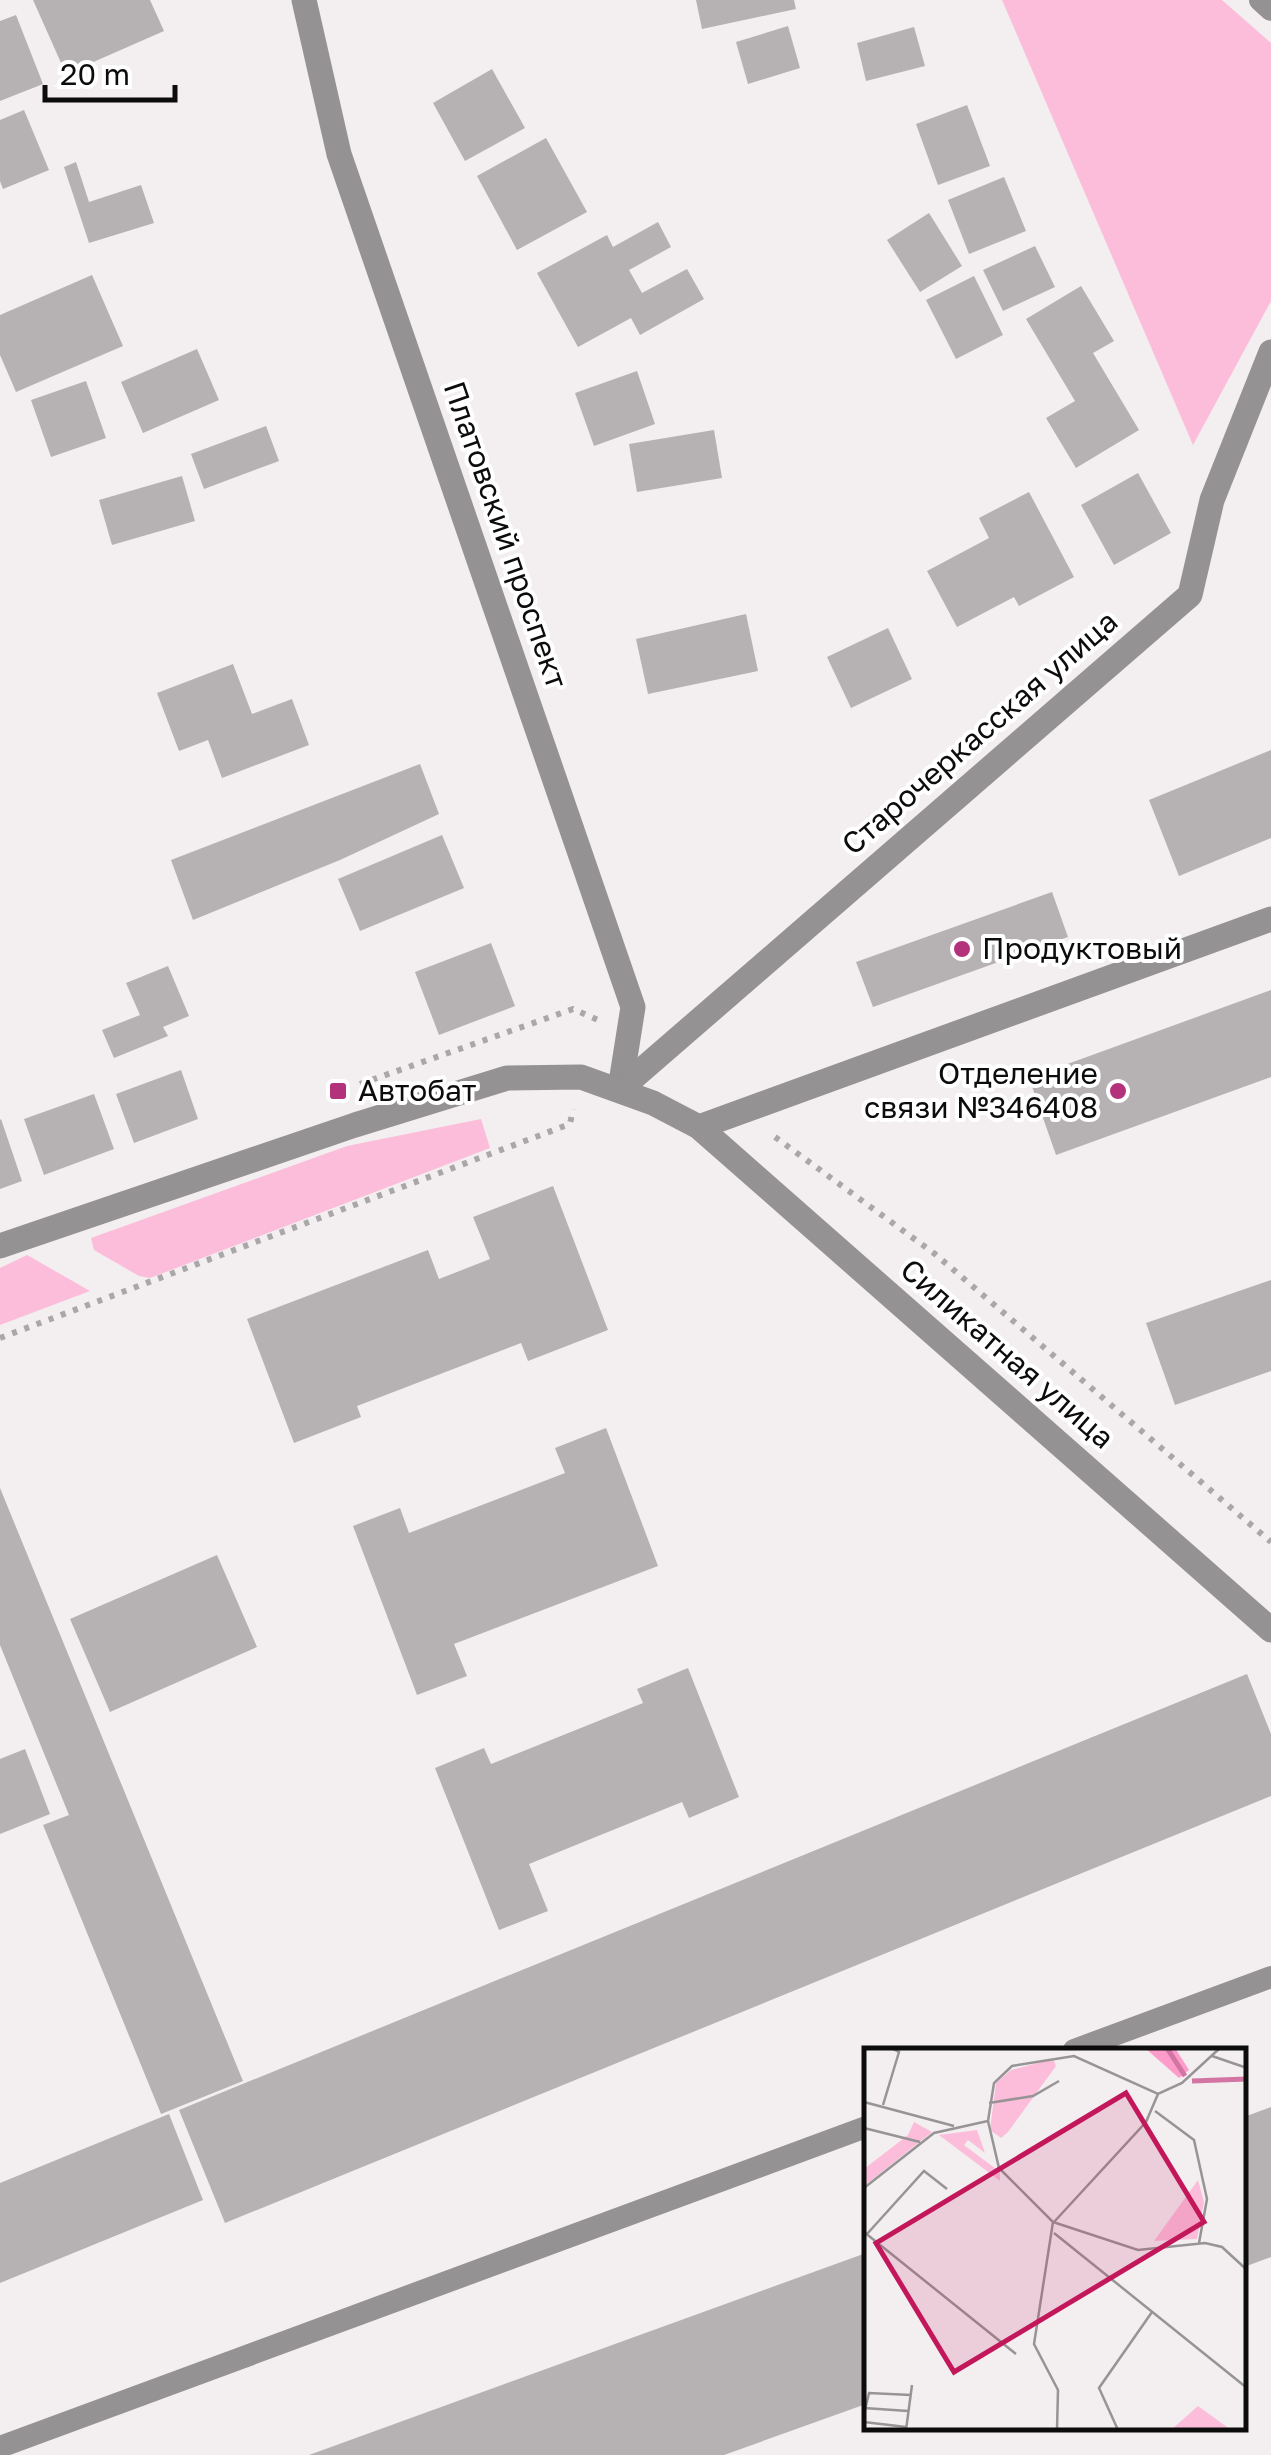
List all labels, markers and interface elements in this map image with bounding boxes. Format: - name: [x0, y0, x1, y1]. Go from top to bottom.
- scale bar: [45, 40, 175, 102]
- text: 20 m: [60, 56, 130, 92]
- street label: Платовский проспект: [437, 377, 575, 693]
- street label: Старочеркасская улица: [834, 603, 1125, 862]
- place label: Продуктовый: [982, 930, 1182, 966]
- marker: Продуктовый: [951, 938, 973, 960]
- place label: Отделение связи №346408: [864, 1055, 1098, 1125]
- place label: Автобат: [358, 1072, 477, 1108]
- marker: Автобат: [327, 1080, 349, 1102]
- marker: Отделение связи №346408: [1107, 1080, 1129, 1102]
- street label: Силикатная улица: [894, 1251, 1122, 1456]
- inset map: [864, 2048, 1246, 2430]

